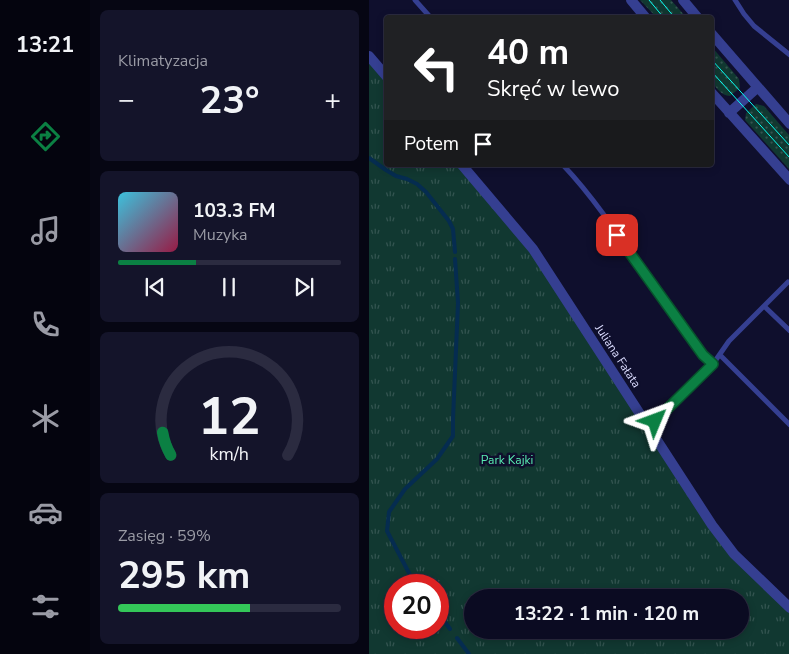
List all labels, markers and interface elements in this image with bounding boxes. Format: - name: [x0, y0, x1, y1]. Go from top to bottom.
- text: 40 m: [487, 29, 569, 76]
- text: 13:21: [16, 30, 74, 60]
- icon: left: [404, 35, 469, 100]
- text: Klimatyzacja: [118, 50, 208, 72]
- text: Skręć w lewo: [487, 74, 620, 104]
- text: 23°: [199, 75, 260, 126]
- text: −: [118, 81, 135, 119]
- text: +: [324, 81, 341, 119]
- icon: directions: [28, 119, 63, 154]
- icon: arrive: [469, 130, 497, 158]
- text: Potem: [404, 131, 459, 157]
- text: 103.3 FM: [193, 198, 276, 224]
- icon: music: [28, 213, 63, 248]
- pin: [596, 214, 638, 256]
- icon: arrive: [603, 221, 631, 249]
- text: Muzyka: [193, 224, 248, 246]
- icon: previous: [141, 273, 169, 301]
- icon: pause: [215, 273, 243, 301]
- icon: next: [290, 273, 318, 301]
- icon: phone: [28, 307, 63, 342]
- street label: Juliana Fałata: [591, 320, 645, 391]
- text: 12: [198, 381, 261, 452]
- position arrow: [628, 394, 680, 446]
- icon: climate: [28, 401, 63, 436]
- text: km/h: [210, 442, 249, 466]
- park label: Park Kajki: [481, 452, 533, 468]
- icon: car: [28, 495, 63, 530]
- text: Zasięg · 59%: [118, 525, 211, 547]
- text: 295 km: [118, 550, 250, 601]
- speed limit sign: 20: [384, 574, 449, 639]
- icon: filters: [28, 589, 63, 624]
- text: 13:22 · 1 min · 120 m: [514, 601, 699, 627]

